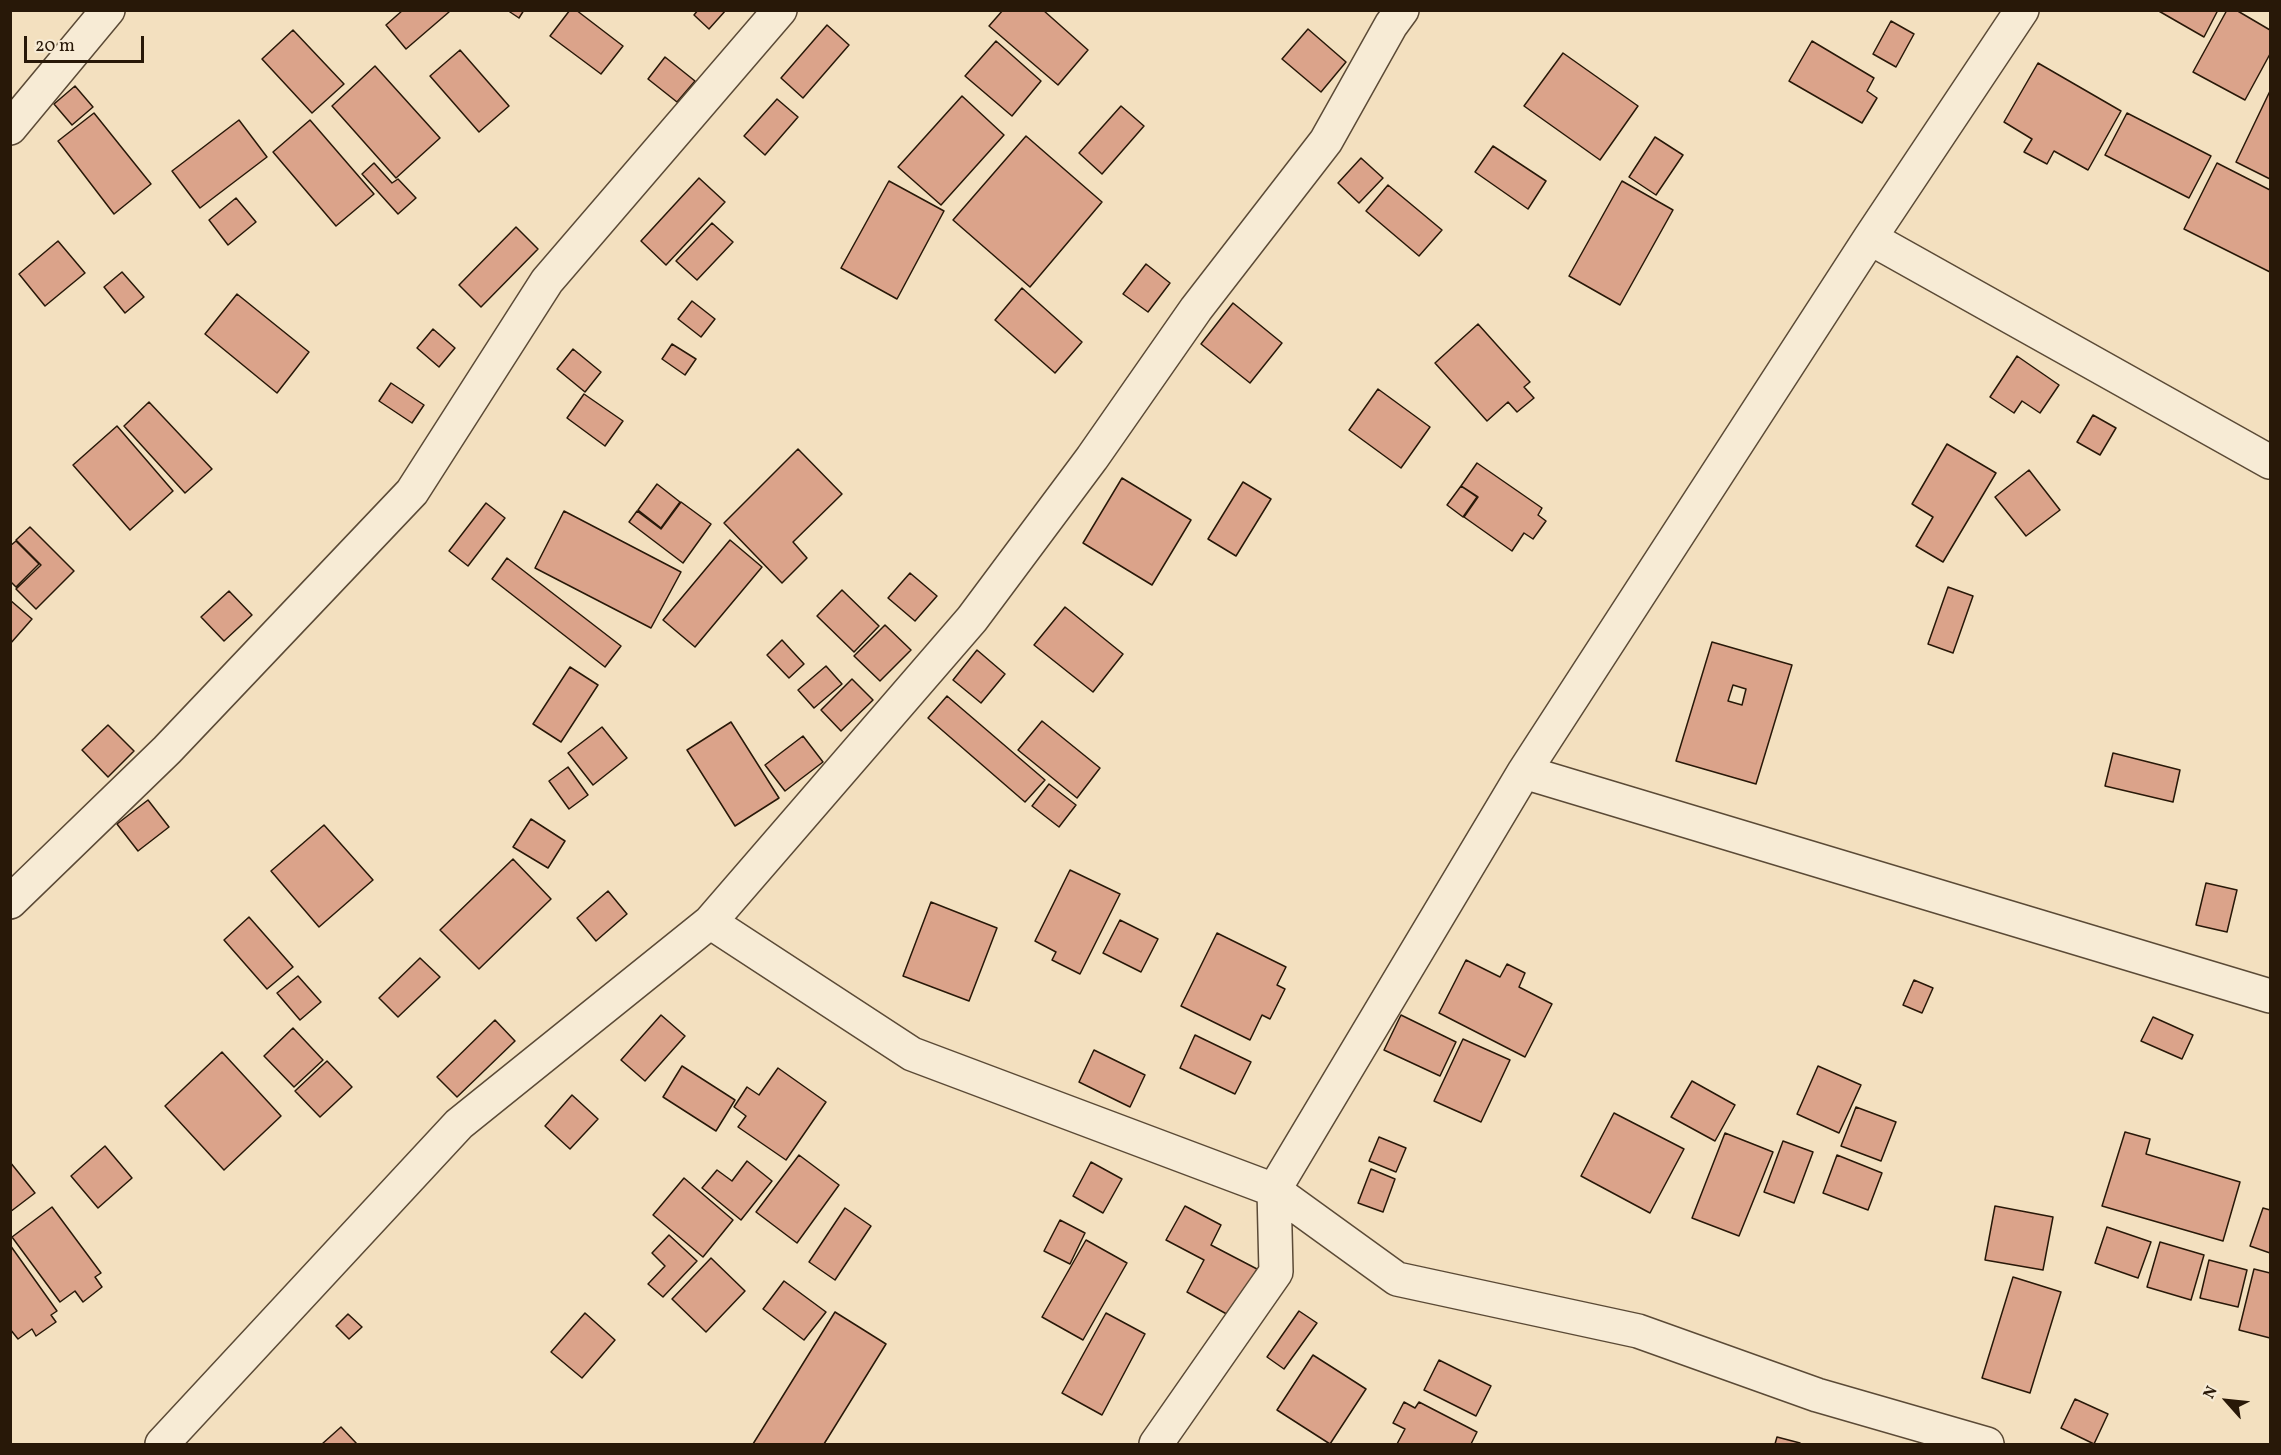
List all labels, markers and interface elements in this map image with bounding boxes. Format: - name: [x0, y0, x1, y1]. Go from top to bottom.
- scale bar: [27, 24, 147, 62]
- text: 20 m: [35, 34, 75, 59]
- north arrow: [2197, 1371, 2257, 1431]
- text: N: [2199, 1383, 2223, 1403]

